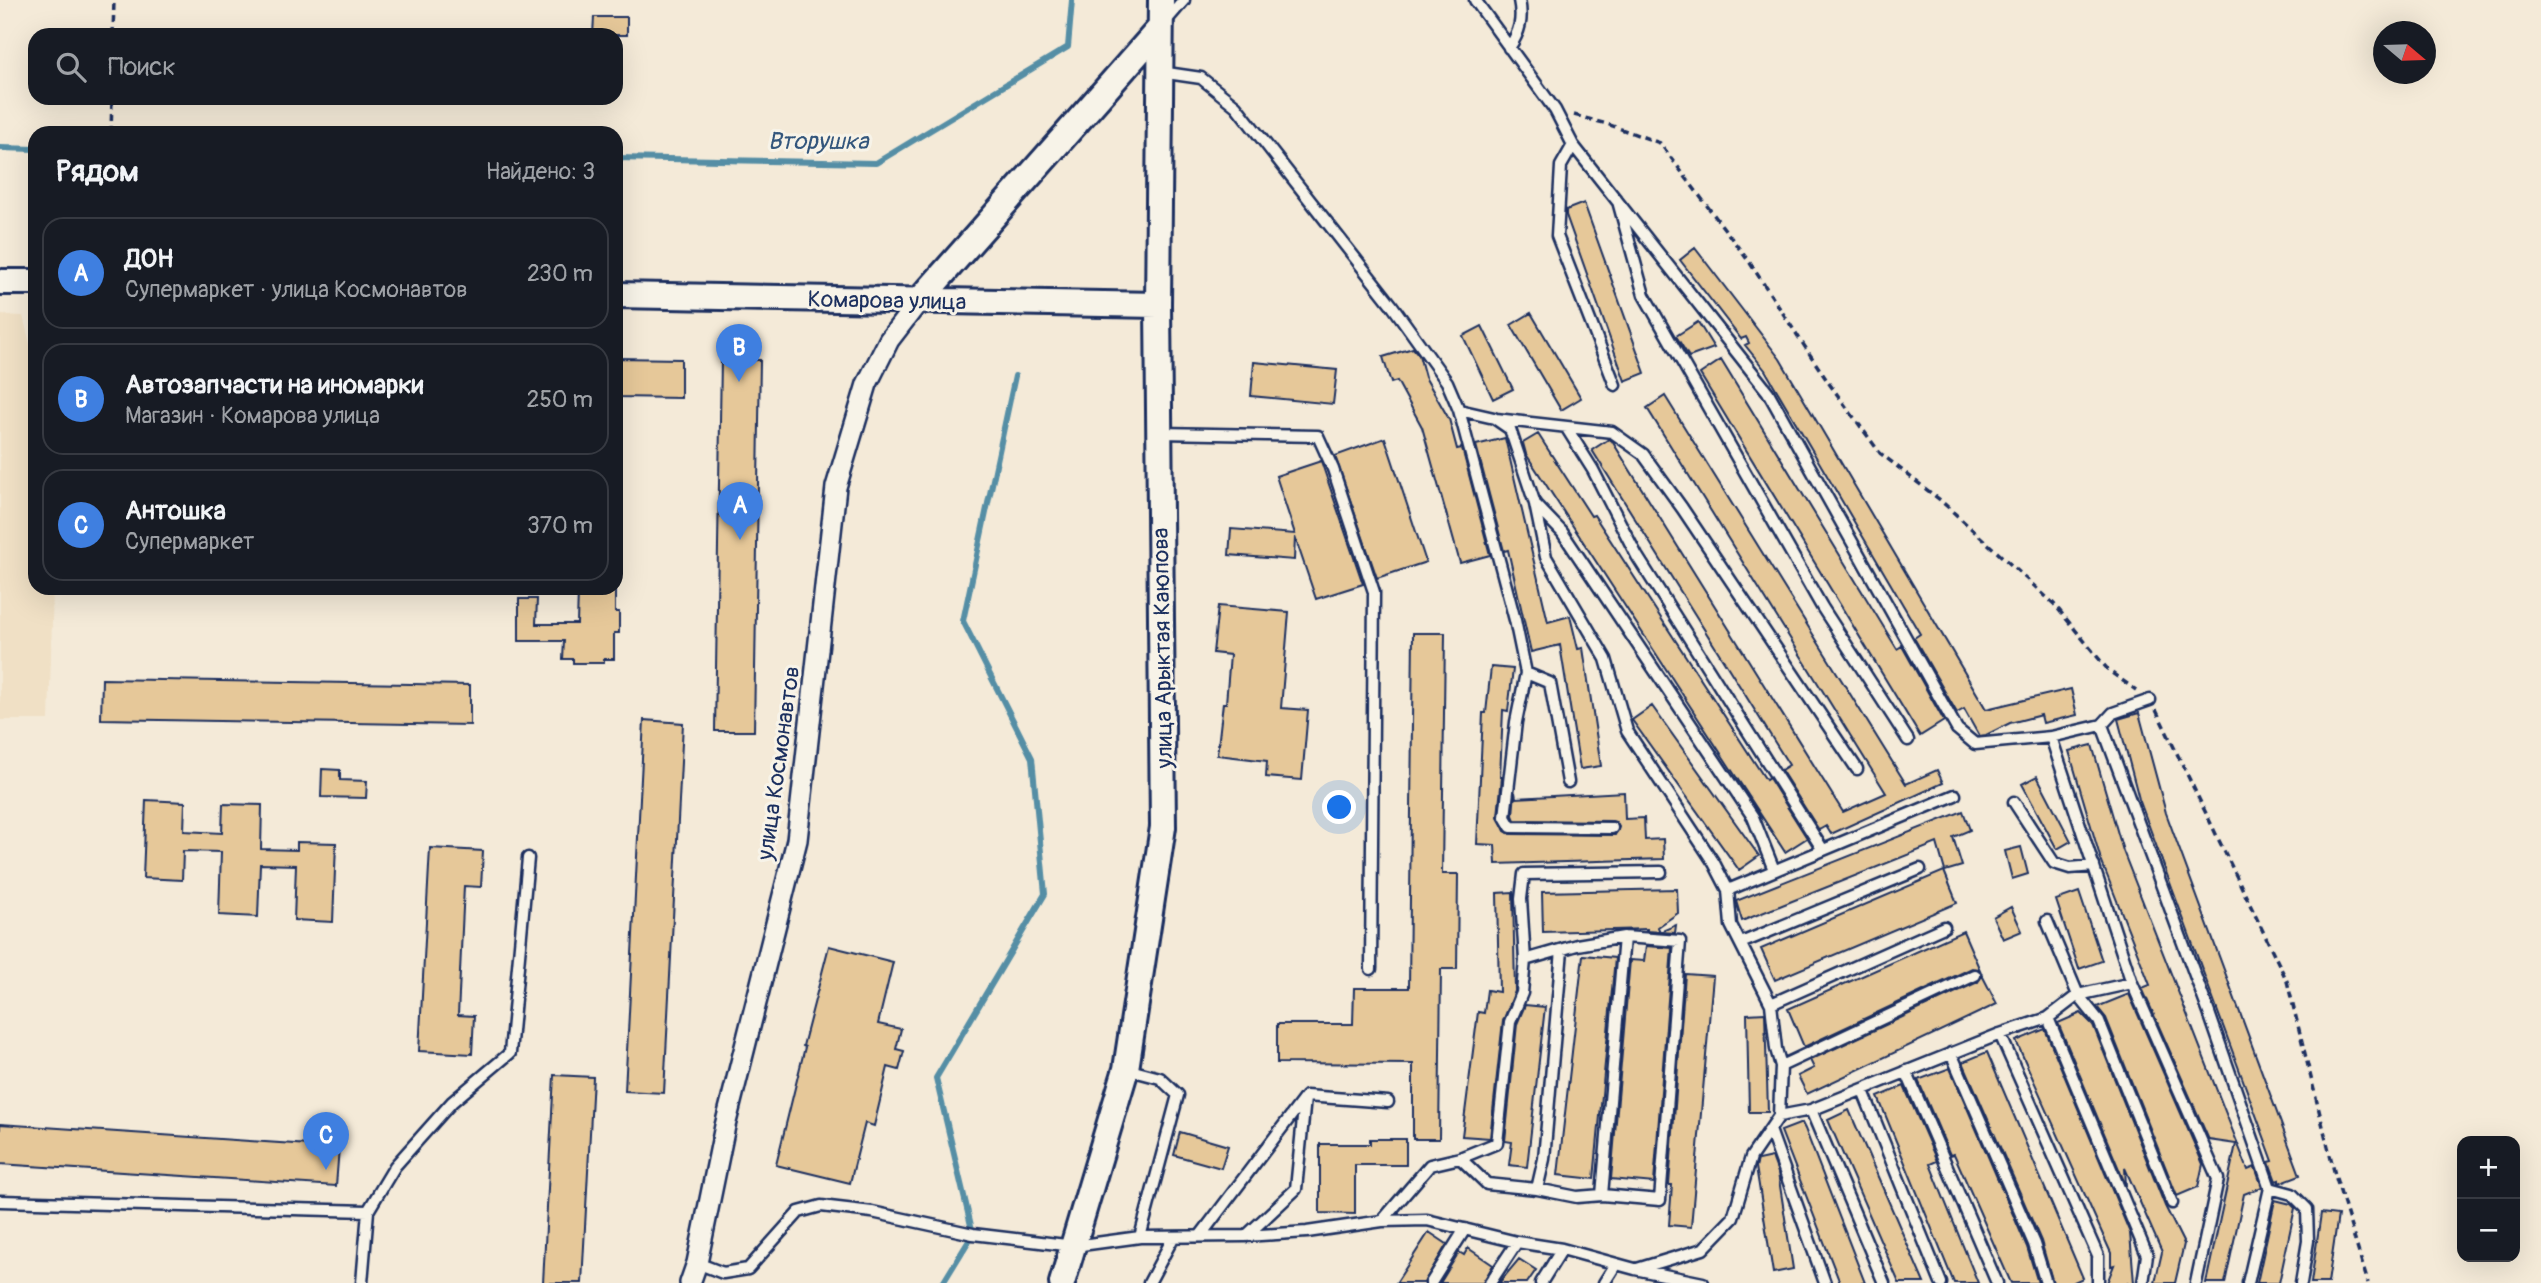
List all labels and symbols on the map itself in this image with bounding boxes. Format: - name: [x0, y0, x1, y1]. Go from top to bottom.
- north arrow: [2373, 21, 2436, 84]
- water label: Вторушка: [768, 127, 870, 156]
- street label: Комарова улица: [807, 285, 967, 316]
- pin: B: [716, 324, 762, 382]
- pin: A: [717, 482, 763, 540]
- street label: улица Арыктая Каюпова: [1146, 527, 1179, 770]
- street label: улица Космонавтов: [750, 664, 806, 863]
- your location: [1322, 790, 1356, 824]
- pin: C: [303, 1112, 349, 1170]

